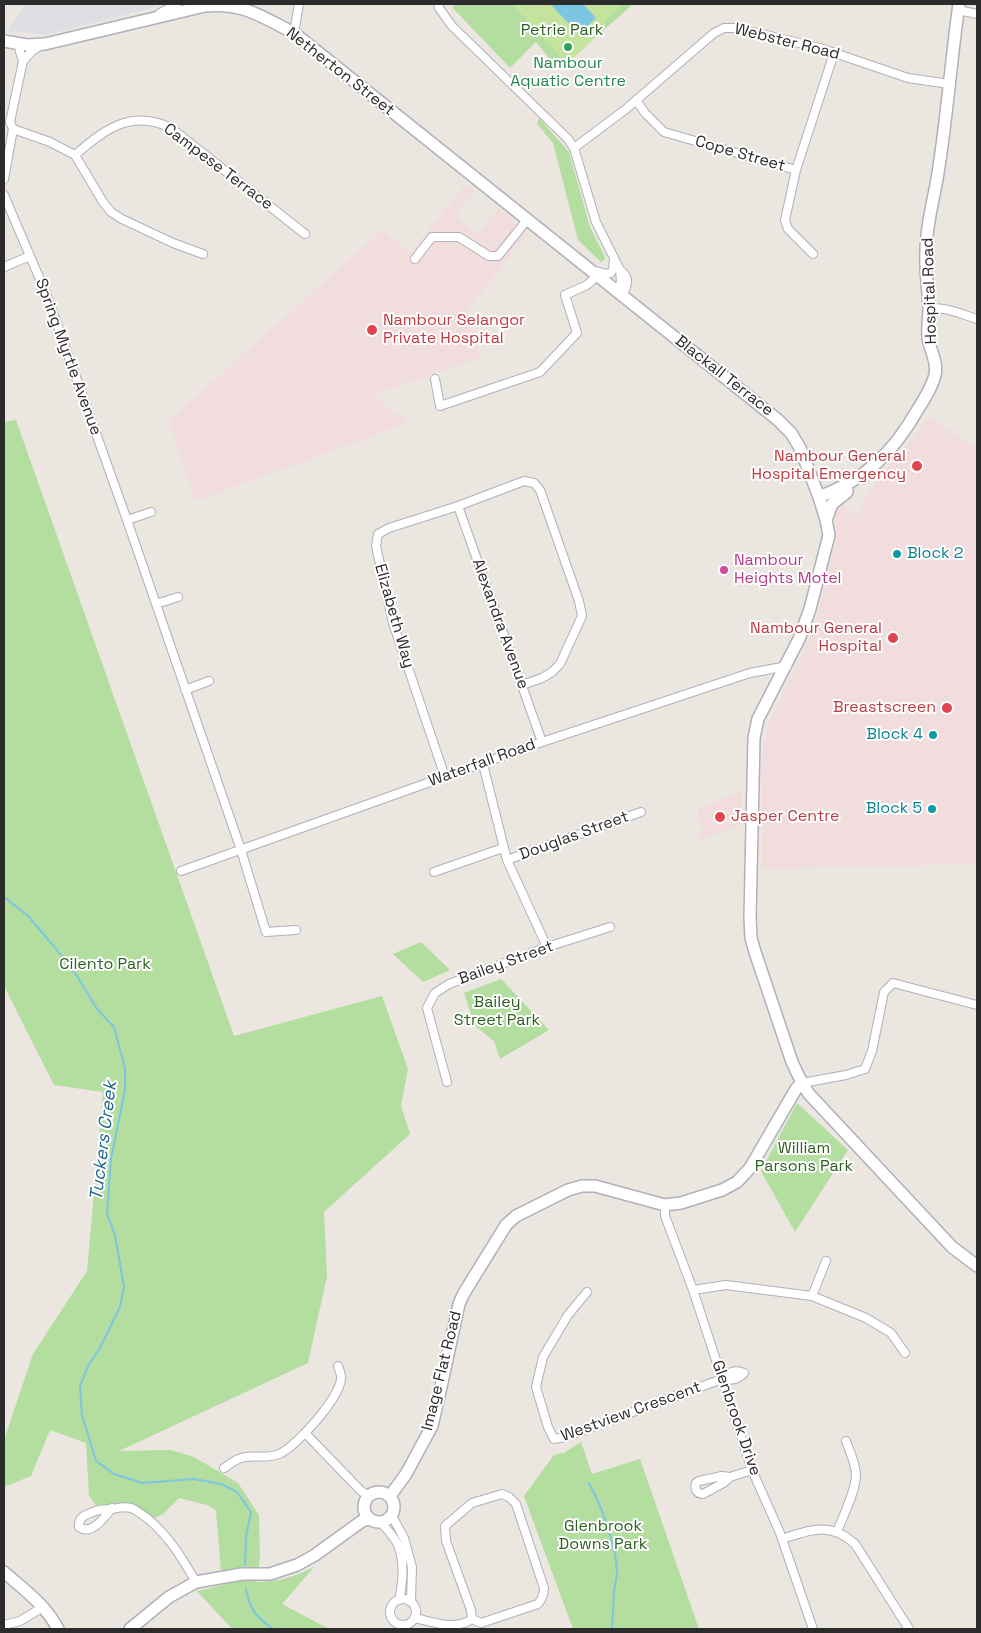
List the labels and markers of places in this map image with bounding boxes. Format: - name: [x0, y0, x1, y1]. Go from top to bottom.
- marker: Nambour Aquatic Centre: [562, 41, 574, 53]
- place label: Nambour Aquatic Centre: [510, 54, 626, 92]
- place label: Nambour Selangor Private Hospital: [383, 311, 525, 349]
- marker: Nambour Selangor Private Hospital: [365, 323, 379, 337]
- place label: Nambour General Hospital Emergency: [752, 447, 906, 485]
- marker: Nambour General Hospital Emergency: [910, 459, 924, 473]
- place label: Block 2: [907, 544, 963, 564]
- marker: Block 2: [891, 548, 903, 560]
- place label: Nambour Heights Motel: [734, 551, 842, 589]
- marker: Nambour Heights Motel: [718, 564, 730, 576]
- place label: Nambour General Hospital: [750, 619, 882, 657]
- marker: Nambour General Hospital: [886, 631, 900, 645]
- place label: Breastscreen: [833, 698, 936, 718]
- marker: Breastscreen: [940, 701, 954, 715]
- place label: Block 4: [866, 725, 923, 745]
- marker: Block 4: [927, 729, 939, 741]
- place label: Block 5: [866, 799, 922, 819]
- marker: Block 5: [926, 803, 938, 815]
- place label: Jasper Centre: [731, 807, 839, 827]
- marker: Jasper Centre: [713, 810, 727, 824]

